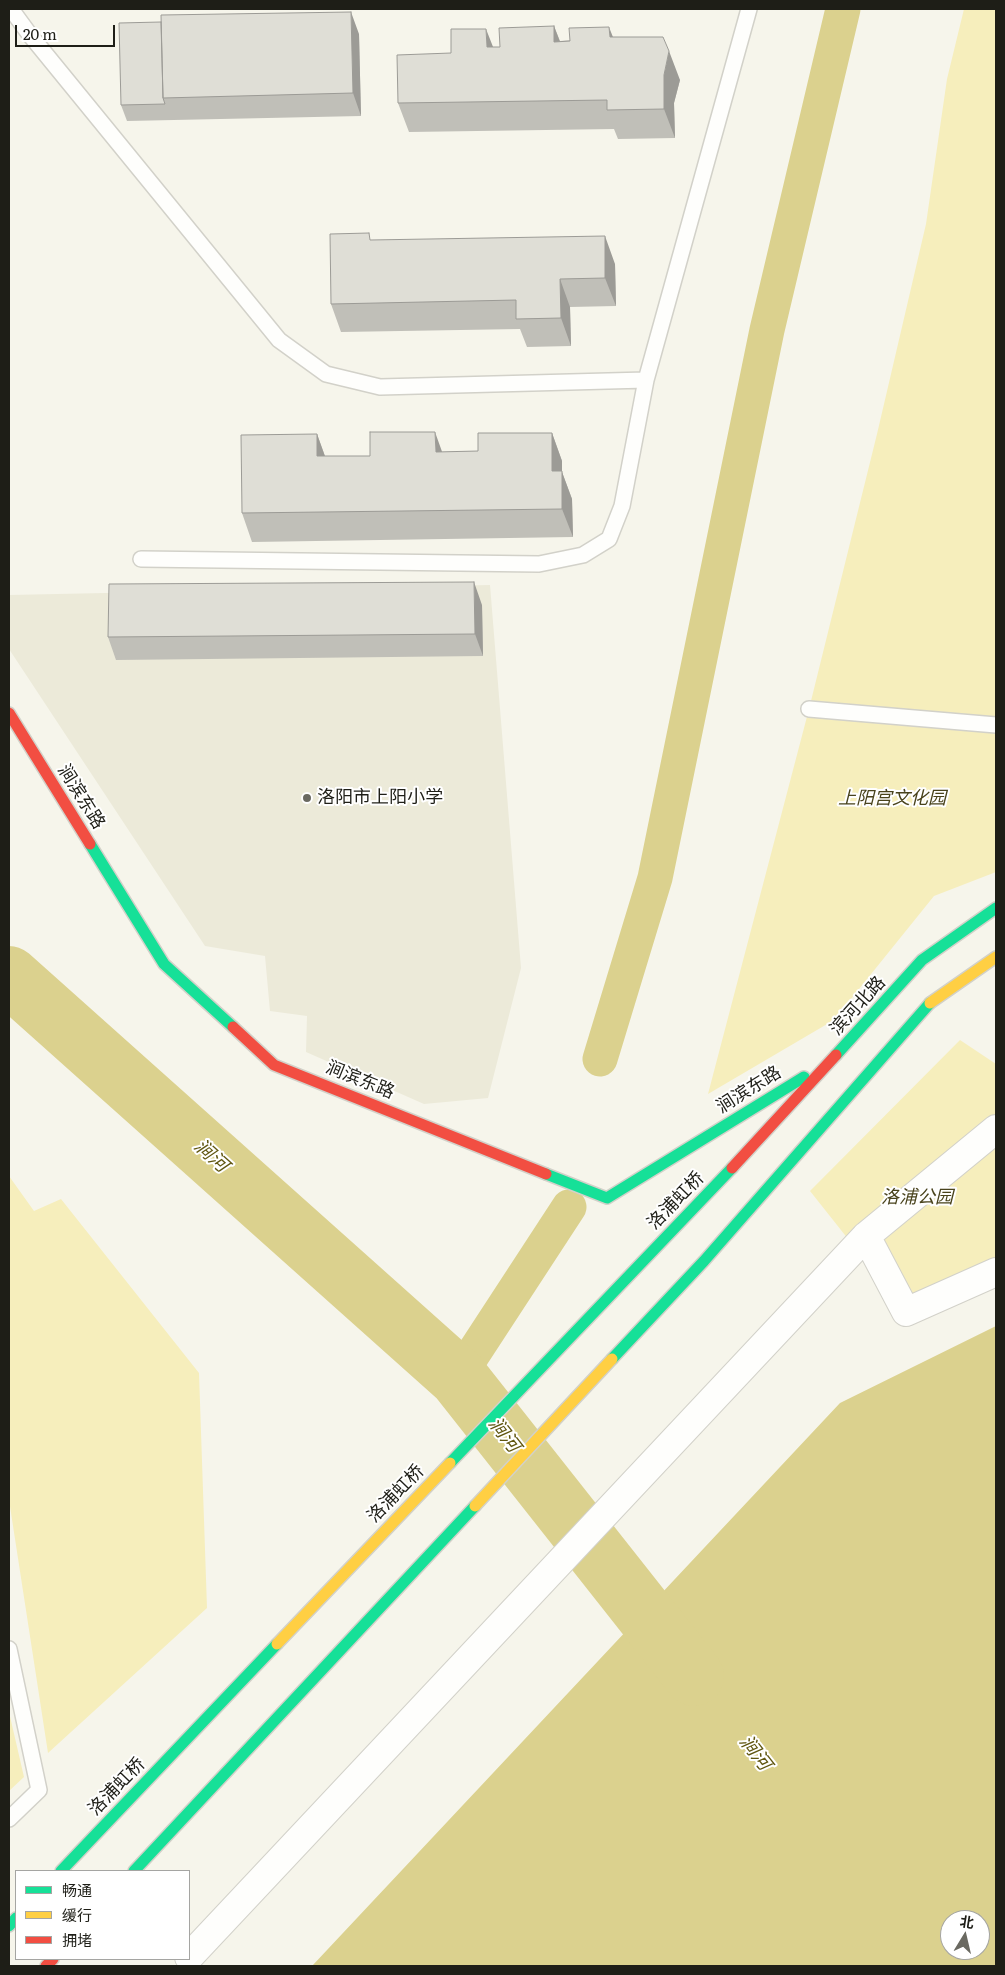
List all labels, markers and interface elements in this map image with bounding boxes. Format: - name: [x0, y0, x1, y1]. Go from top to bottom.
- scale bar: [18, 15, 118, 47]
- text: 20 m: [23, 22, 57, 45]
- street label: 涧滨东路: [53, 761, 109, 833]
- place label: 洛阳市上阳小学: [317, 787, 443, 809]
- park label: 上阳宫文化园: [838, 788, 946, 810]
- marker: 洛阳市上阳小学: [301, 792, 313, 804]
- street label: 滨河北路: [826, 972, 890, 1040]
- street label: 涧滨东路: [323, 1057, 397, 1103]
- street label: 涧滨东路: [713, 1062, 785, 1118]
- water label: 涧河: [189, 1135, 233, 1177]
- street label: 洛浦虹桥: [643, 1168, 709, 1234]
- park label: 洛浦公园: [881, 1187, 953, 1209]
- water label: 涧河: [483, 1413, 525, 1457]
- street label: 洛浦虹桥: [363, 1461, 429, 1527]
- water label: 涧河: [734, 1731, 776, 1775]
- street label: 洛浦虹桥: [84, 1754, 150, 1820]
- legend: [15, 1870, 190, 1960]
- text: 畅通: [62, 1878, 92, 1901]
- text: 缓行: [62, 1903, 92, 1926]
- north arrow: [940, 1910, 990, 1960]
- text: 北: [959, 1910, 976, 1932]
- text: 拥堵: [62, 1928, 92, 1951]

